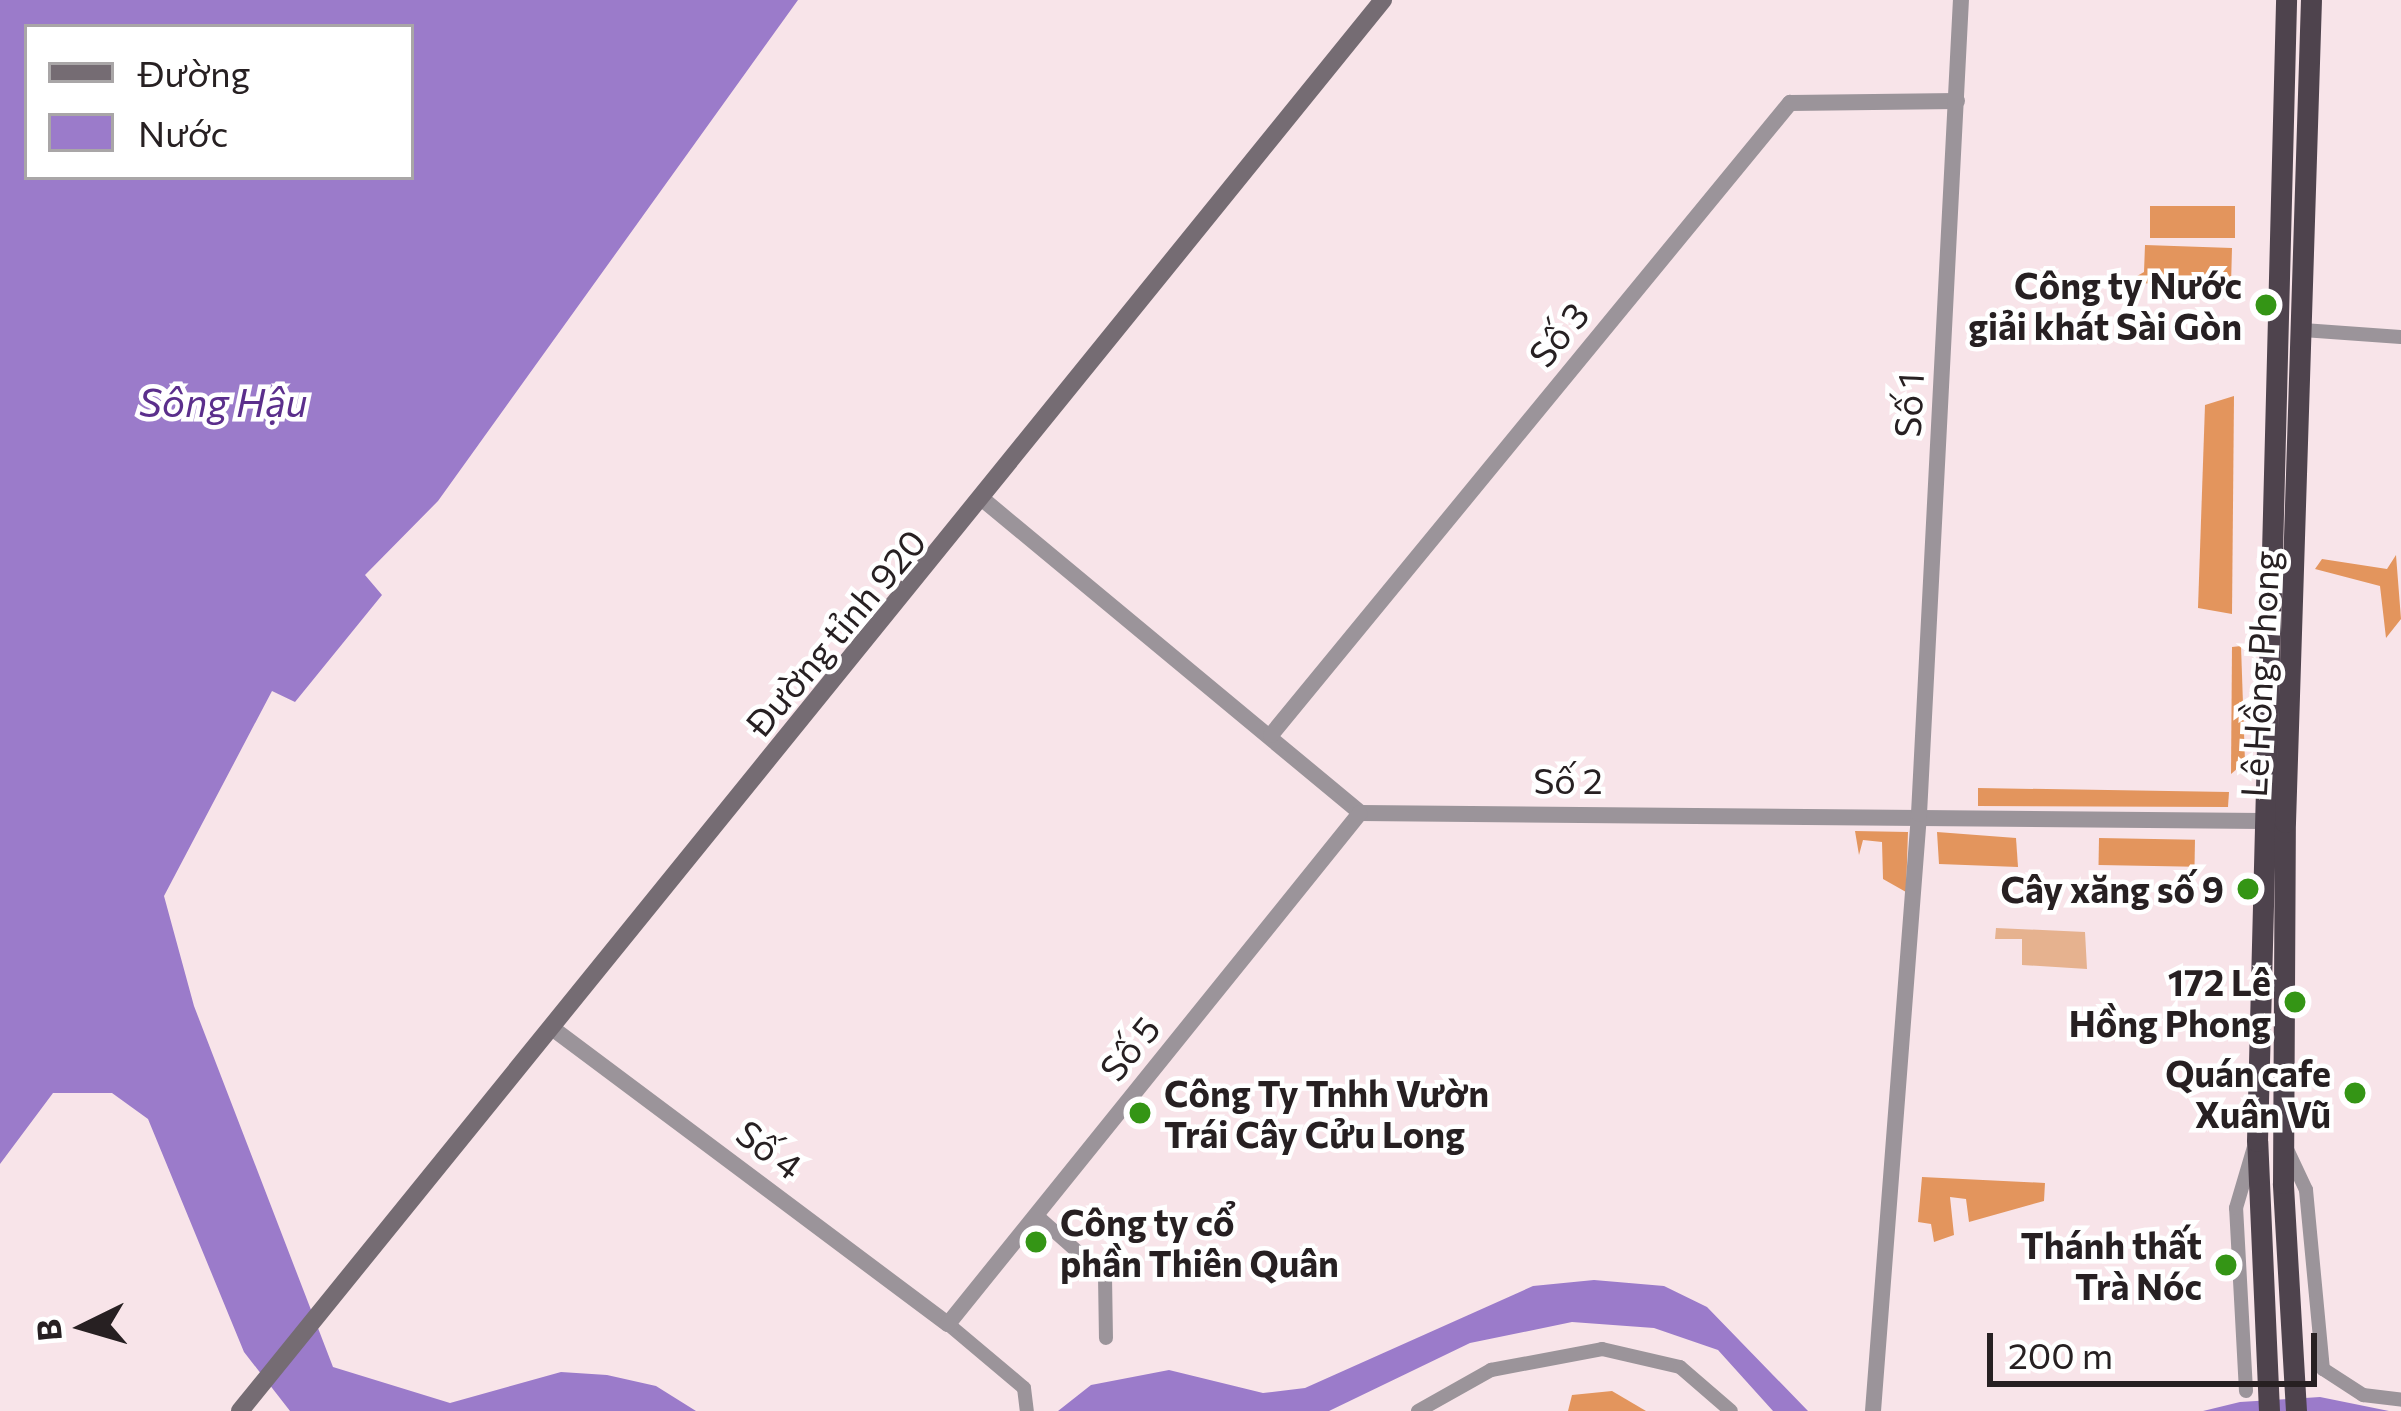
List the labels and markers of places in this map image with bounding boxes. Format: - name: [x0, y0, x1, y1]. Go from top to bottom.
- place label: Công ty Nước giải khát Sài Gòn: [1968, 262, 2242, 347]
- marker: Công ty Nước giải khát Sài Gòn: [2253, 292, 2279, 318]
- place label: Cây xăng số 9: [2000, 867, 2224, 911]
- marker: Cây xăng số 9: [2235, 876, 2261, 902]
- place label: 172 Lê Hồng Phong: [2069, 959, 2271, 1044]
- marker: 172 Lê Hồng Phong: [2282, 989, 2308, 1015]
- place label: Quán cafe Xuân Vũ: [2165, 1050, 2331, 1135]
- place label: Công Ty Tnhh Vườn Trái Cây Cửu Long: [1164, 1070, 1489, 1155]
- marker: Quán cafe Xuân Vũ: [2342, 1080, 2368, 1106]
- marker: Công Ty Tnhh Vườn Trái Cây Cửu Long: [1127, 1100, 1153, 1126]
- place label: Công ty cổ phần Thiên Quân: [1060, 1199, 1339, 1284]
- place label: Thánh thất Trà Nóc: [2021, 1222, 2202, 1307]
- marker: Công ty cổ phần Thiên Quân: [1023, 1229, 1049, 1255]
- marker: Thánh thất Trà Nóc: [2213, 1252, 2239, 1278]

